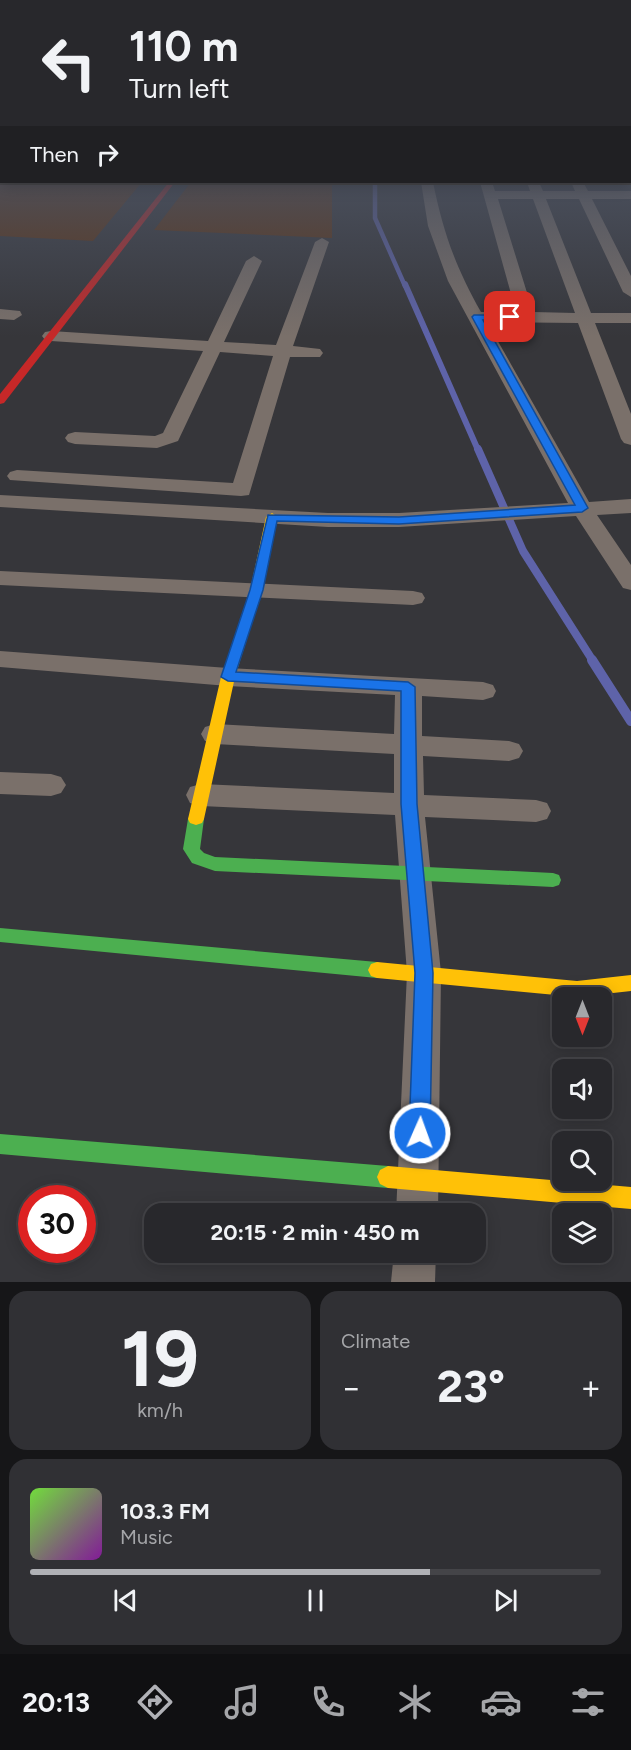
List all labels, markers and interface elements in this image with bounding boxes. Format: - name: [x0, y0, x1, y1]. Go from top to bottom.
- text: 110 m: [129, 21, 238, 72]
- icon: left: [30, 24, 108, 102]
- text: Turn left: [129, 72, 229, 105]
- icon: right: [91, 138, 124, 171]
- text: Then: [30, 141, 79, 168]
- pin: [484, 291, 535, 342]
- icon: arrive: [493, 300, 526, 333]
- north arrow: [552, 987, 612, 1047]
- map controls: [552, 987, 612, 1263]
- button: sound: [552, 1059, 612, 1119]
- position arrow: [388, 1101, 452, 1165]
- button: search: [552, 1131, 612, 1191]
- speed limit sign: 30: [18, 1185, 96, 1263]
- button: layers: [552, 1203, 612, 1263]
- text: 20:15 · 2 min · 450 m: [211, 1219, 419, 1246]
- text: 19: [121, 1312, 199, 1406]
- text: Climate: [341, 1329, 410, 1353]
- text: 23°: [437, 1359, 505, 1413]
- text: −: [341, 1368, 362, 1407]
- text: +: [580, 1368, 601, 1407]
- text: km/h: [137, 1398, 183, 1422]
- text: 103.3 FM: [120, 1498, 210, 1525]
- text: Music: [120, 1525, 173, 1549]
- icon: previous: [109, 1584, 142, 1617]
- icon: pause: [299, 1584, 332, 1617]
- icon: next: [489, 1584, 522, 1617]
- icon: directions: [134, 1681, 176, 1723]
- icon: music: [221, 1681, 263, 1723]
- icon: phone: [307, 1681, 349, 1723]
- icon: climate: [394, 1681, 436, 1723]
- icon: car: [480, 1681, 522, 1723]
- icon: filters: [567, 1681, 609, 1723]
- text: 20:13: [22, 1686, 90, 1719]

